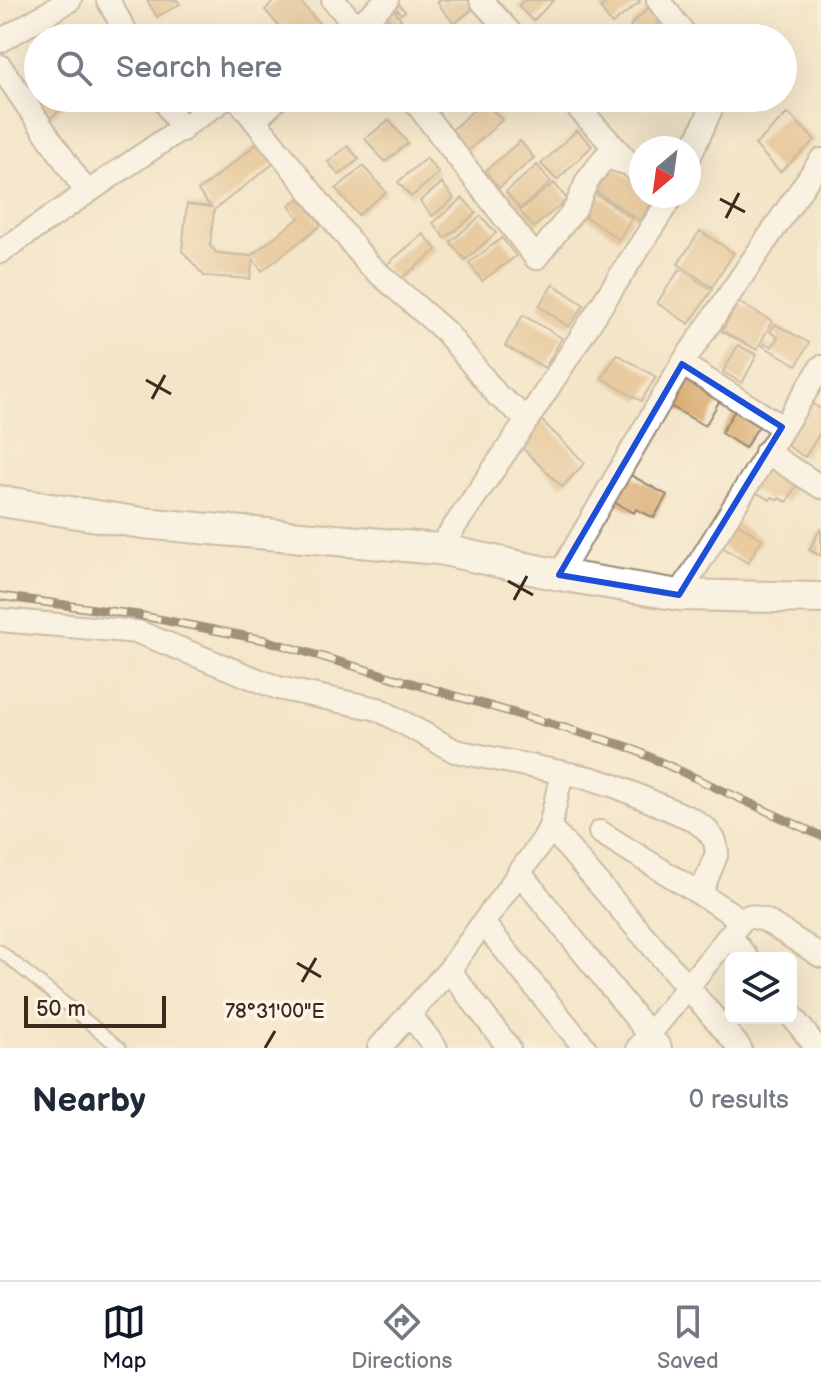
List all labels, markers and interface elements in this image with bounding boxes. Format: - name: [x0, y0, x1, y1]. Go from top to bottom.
- search box: [24, 24, 797, 112]
- icon: search: [52, 46, 96, 90]
- text: Search here: [116, 50, 282, 86]
- north arrow: [629, 136, 701, 208]
- map controls: [725, 952, 797, 1024]
- button: layers: [725, 952, 797, 1024]
- scale bar: [24, 992, 166, 1028]
- text: 50 m: [36, 996, 86, 1023]
- text: 78°31'00"E: [225, 1000, 325, 1024]
- text: Nearby: [32, 1080, 146, 1121]
- text: 0 results: [689, 1085, 789, 1116]
- tab: Map: [102, 1300, 147, 1375]
- tab: Directions: [351, 1300, 452, 1375]
- tab: Saved: [657, 1300, 719, 1375]

